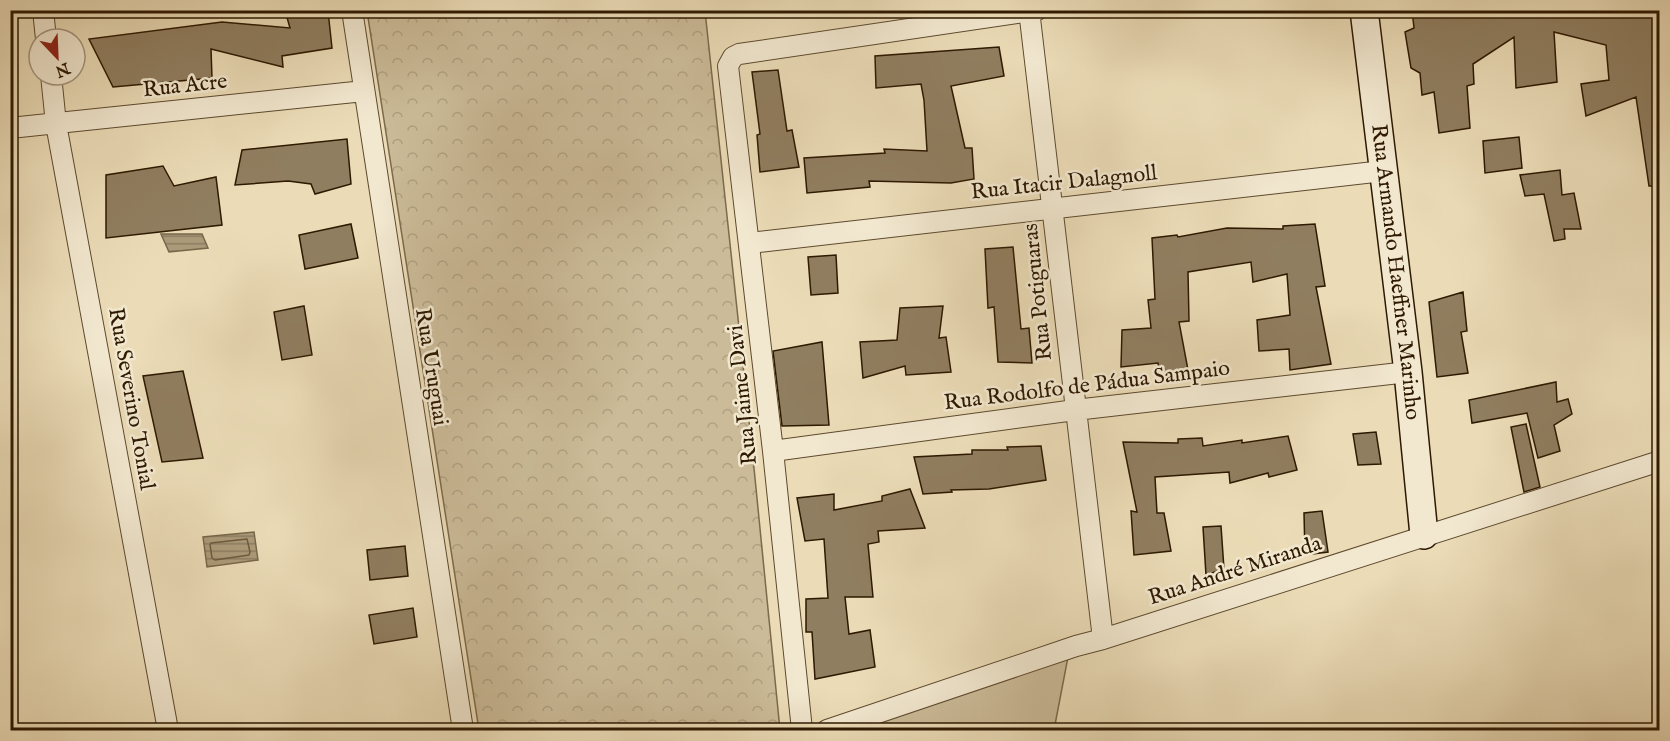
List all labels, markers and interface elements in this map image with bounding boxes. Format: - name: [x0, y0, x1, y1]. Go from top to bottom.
- north arrow: [27, 27, 87, 87]
- text: N: [52, 57, 73, 81]
- street label: Rua Acre: [141, 68, 229, 104]
- street label: Rua Armando Haeffner Marinho: [1364, 123, 1427, 421]
- street label: Rua Itacir Dalagnoll: [970, 159, 1158, 207]
- street label: Rua Potiguaras: [1017, 222, 1059, 362]
- street label: Rua Severino Tonial: [101, 306, 161, 492]
- street label: Rua Uruguai: [408, 306, 454, 428]
- street label: Rua Jaime Davi: [722, 324, 764, 466]
- street label: Rua Rodolfo de Pádua Sampaio: [942, 355, 1232, 417]
- street label: Rua André Miranda: [1145, 530, 1326, 612]

